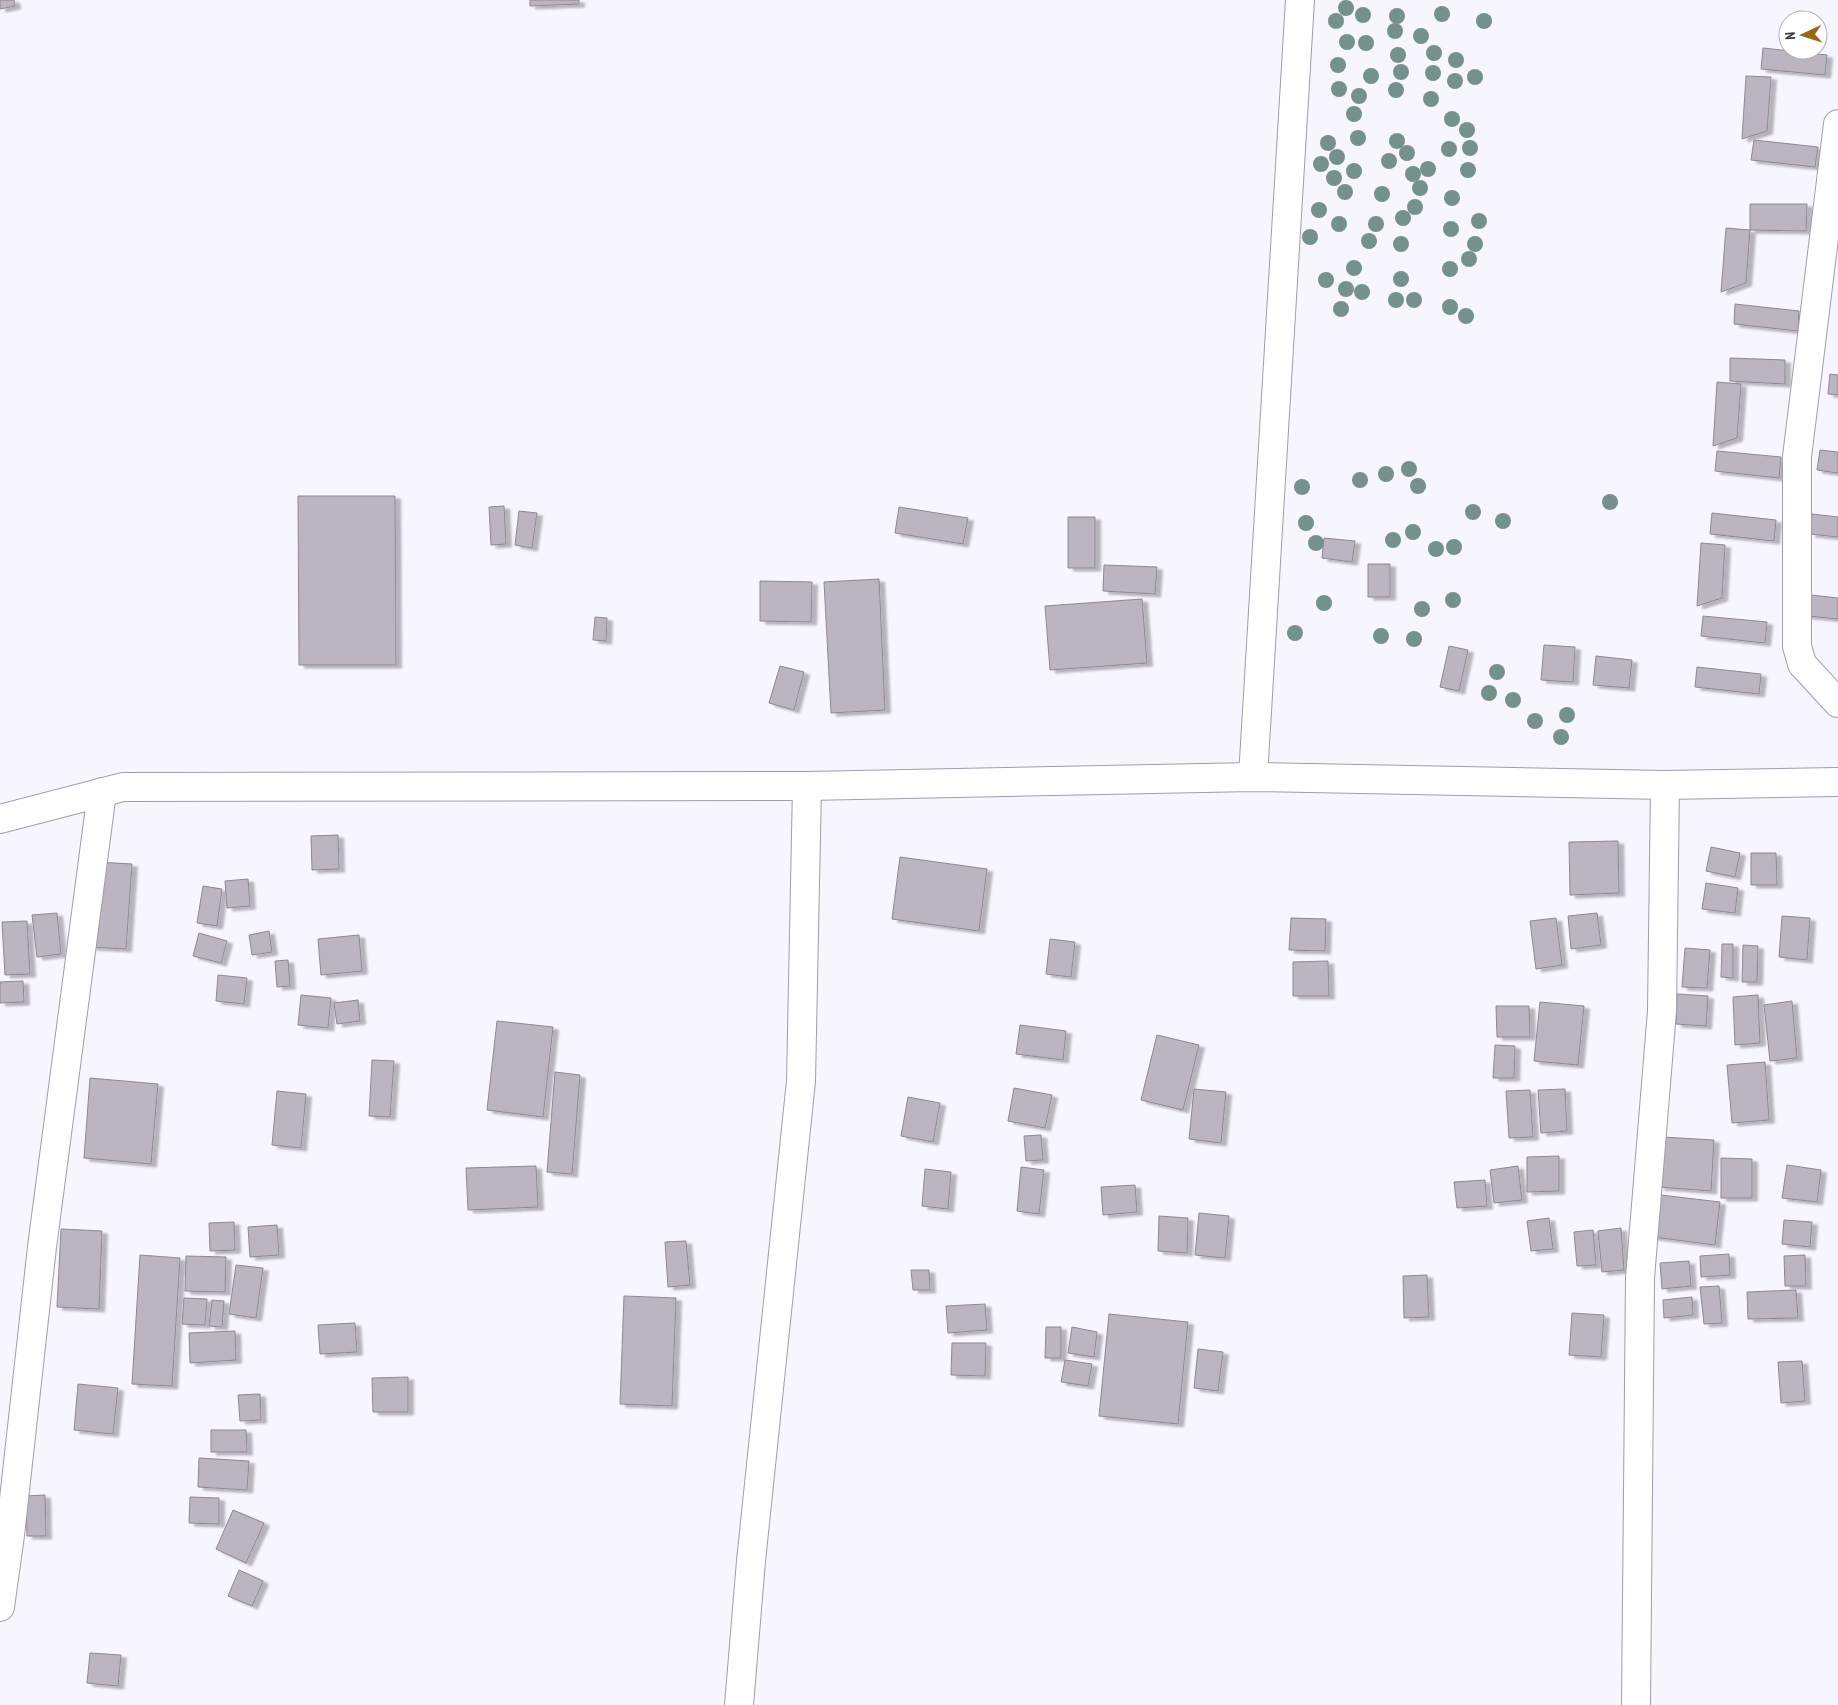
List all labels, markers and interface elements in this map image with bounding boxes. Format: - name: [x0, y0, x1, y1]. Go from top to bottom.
- north arrow: [1778, 10, 1828, 60]
- text: N: [1781, 32, 1799, 40]

